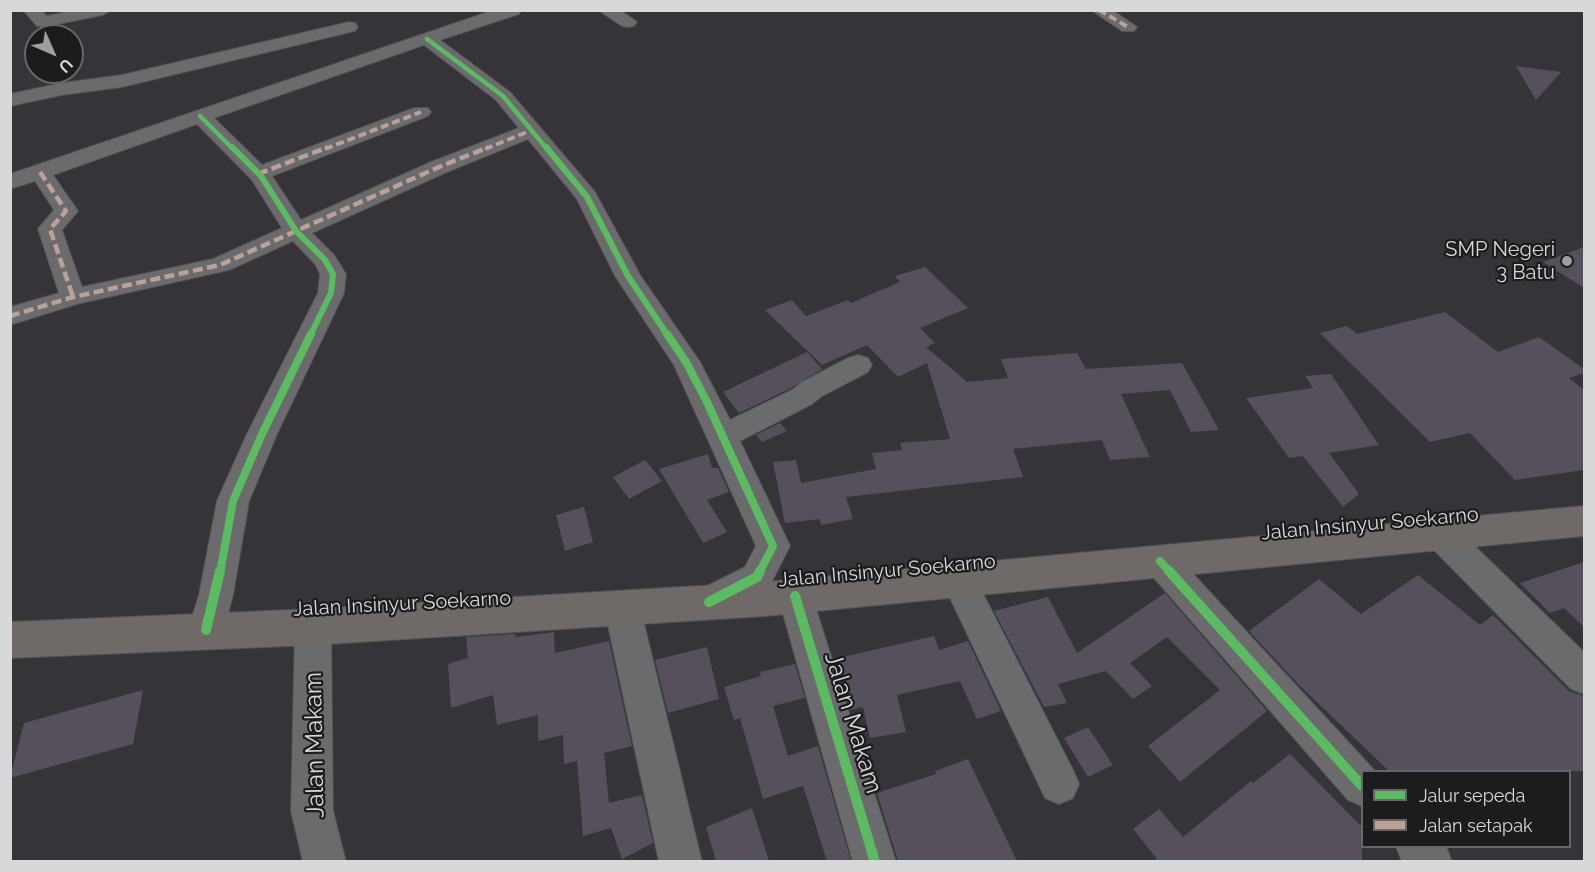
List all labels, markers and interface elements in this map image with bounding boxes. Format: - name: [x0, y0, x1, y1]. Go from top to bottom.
- north arrow: [24, 24, 84, 84]
- text: U: [55, 55, 77, 77]
- place label: SMP Negeri 3 Batu: [1445, 238, 1555, 285]
- marker: SMP Negeri 3 Batu: [1560, 254, 1574, 268]
- street label: Jalan Insinyur Soekarno: [1260, 503, 1480, 545]
- street label: Jalan Insinyur Soekarno: [777, 550, 997, 592]
- street label: Jalan Insinyur Soekarno: [292, 586, 512, 622]
- street label: Jalan Makam: [818, 649, 888, 797]
- street label: Jalan Makam: [299, 672, 331, 818]
- legend: [1361, 770, 1571, 848]
- text: Jalur sepeda: [1419, 785, 1525, 806]
- text: Jalan setapak: [1419, 815, 1533, 836]

